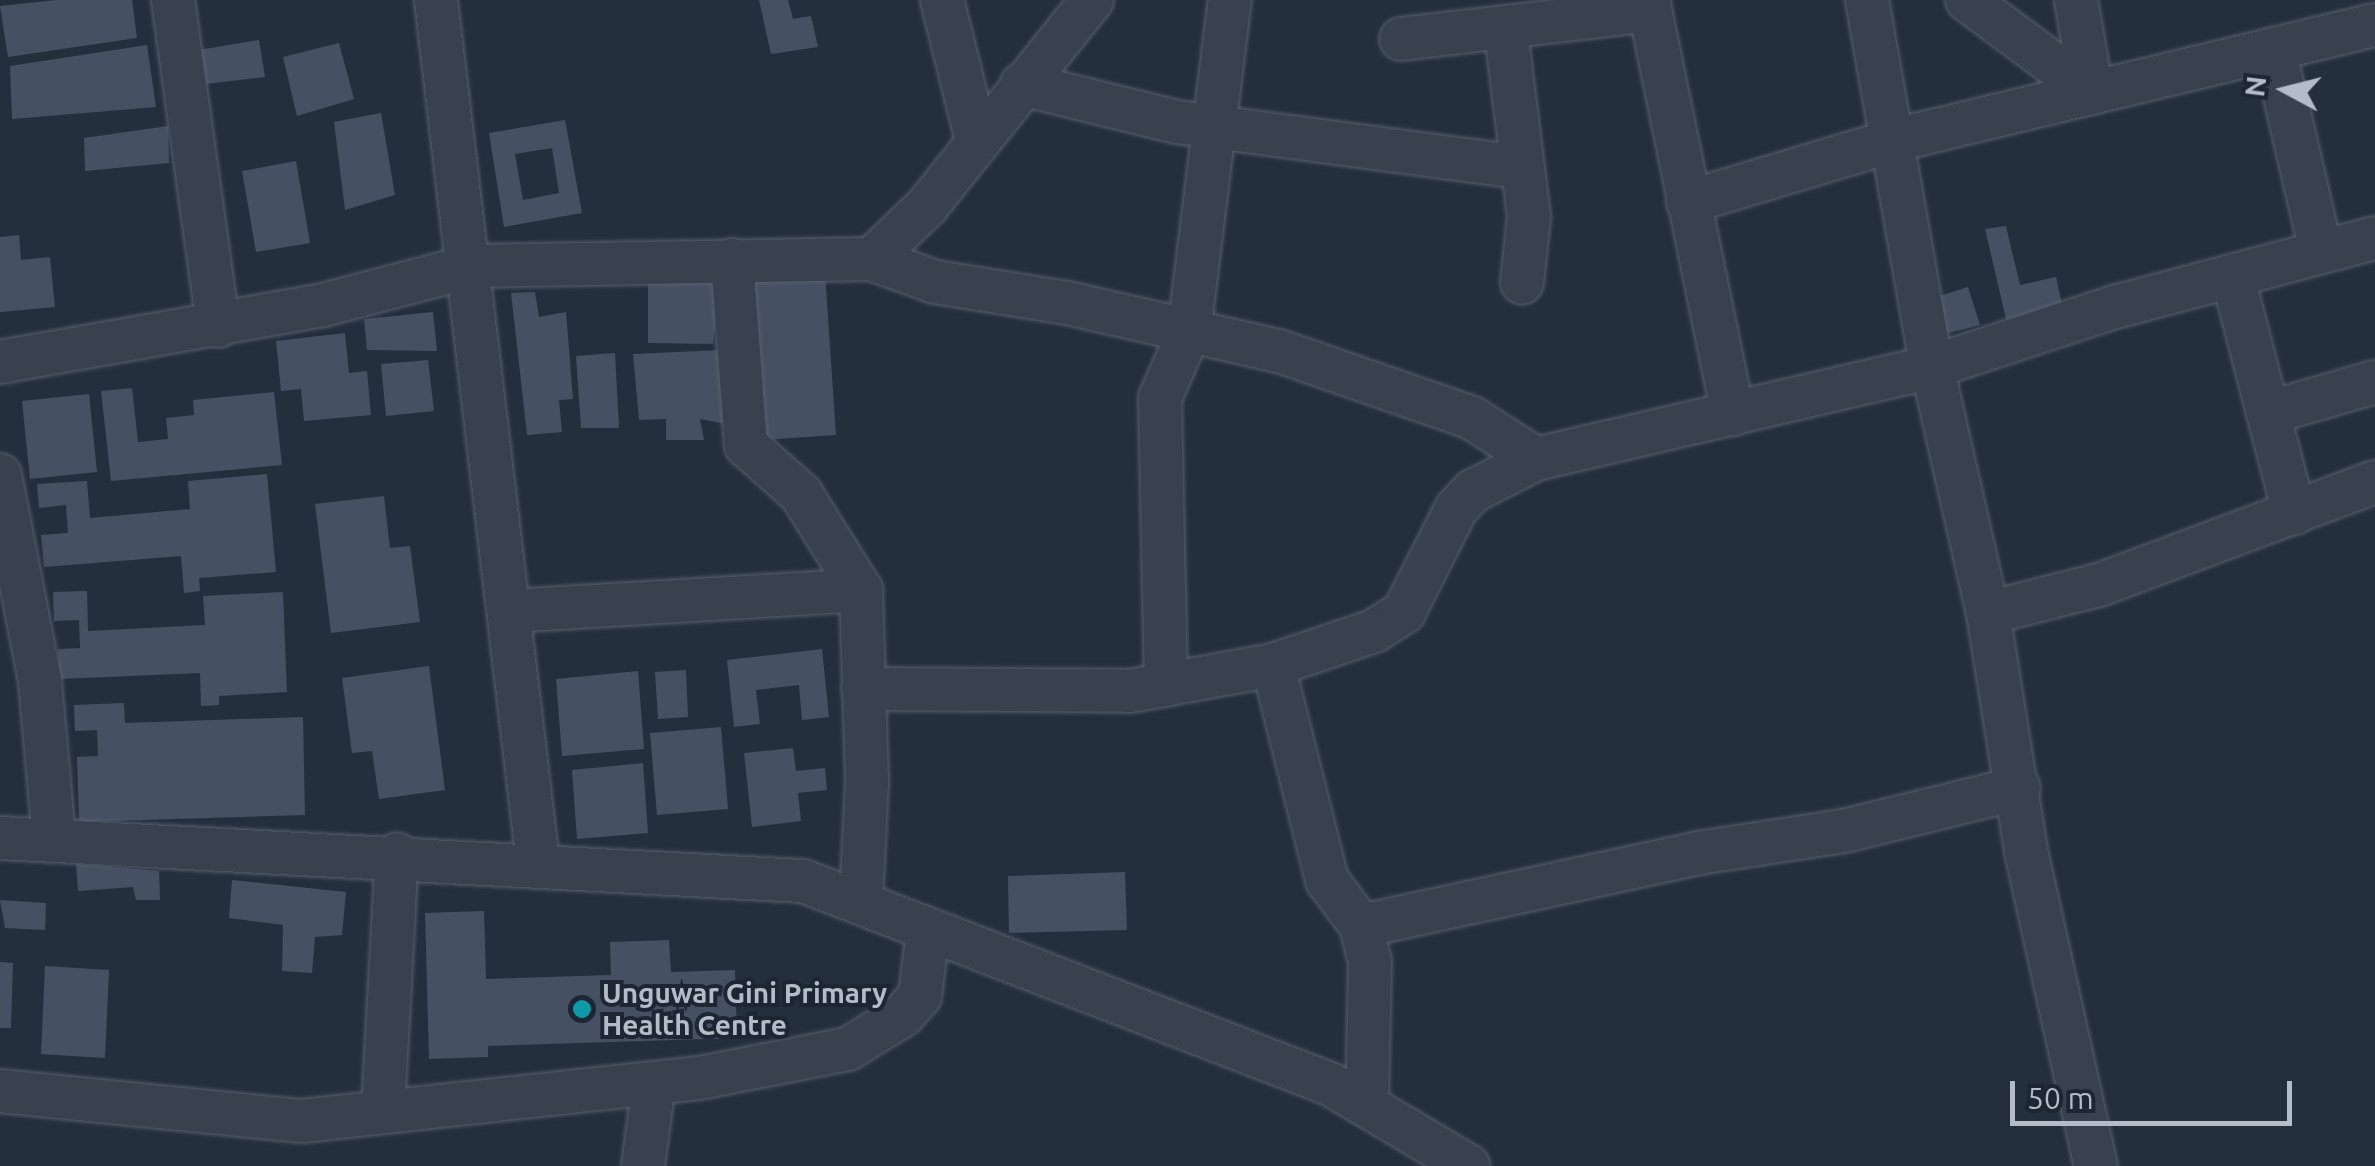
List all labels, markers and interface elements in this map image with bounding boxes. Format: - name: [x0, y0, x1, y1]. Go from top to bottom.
- north arrow: [2235, 40, 2335, 140]
- text: N: [2238, 74, 2271, 99]
- place label: Unguwar Gini Primary Health Centre: [602, 976, 887, 1042]
- marker: Unguwar Gini Primary Health Centre: [571, 998, 593, 1020]
- scale bar: [2015, 1061, 2298, 1123]
- text: 50 m: [2027, 1081, 2094, 1115]

